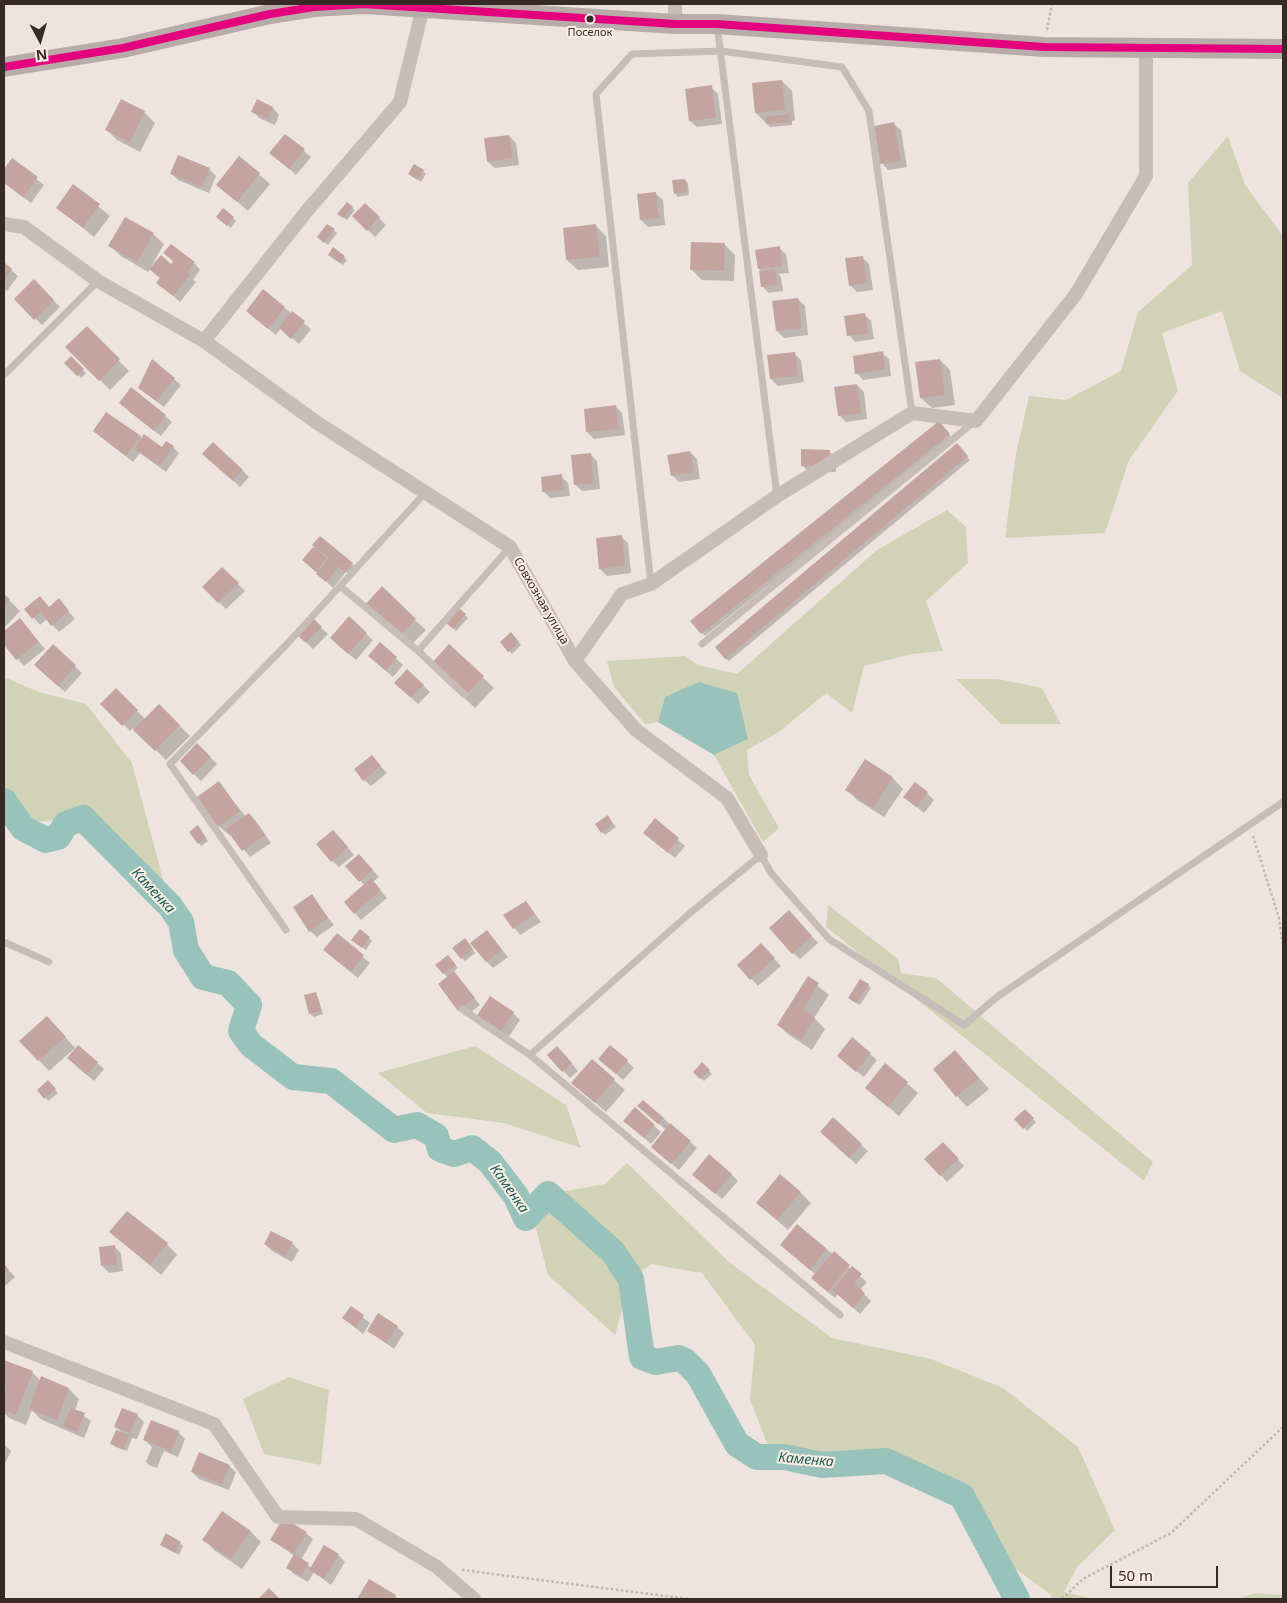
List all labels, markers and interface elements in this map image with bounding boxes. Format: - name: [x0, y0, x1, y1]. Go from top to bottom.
- marker: Поселок: [585, 14, 595, 24]
- north arrow: [15, 15, 65, 65]
- place label: Поселок: [568, 26, 612, 40]
- text: N: [35, 45, 48, 65]
- street label: Совхозная улица: [510, 555, 572, 647]
- water label: Каменка: [128, 865, 178, 917]
- water label: Каменка: [486, 1161, 532, 1217]
- water label: Каменка: [778, 1449, 834, 1471]
- scale bar: [1112, 1556, 1220, 1588]
- text: 50 m: [1118, 1565, 1153, 1585]

